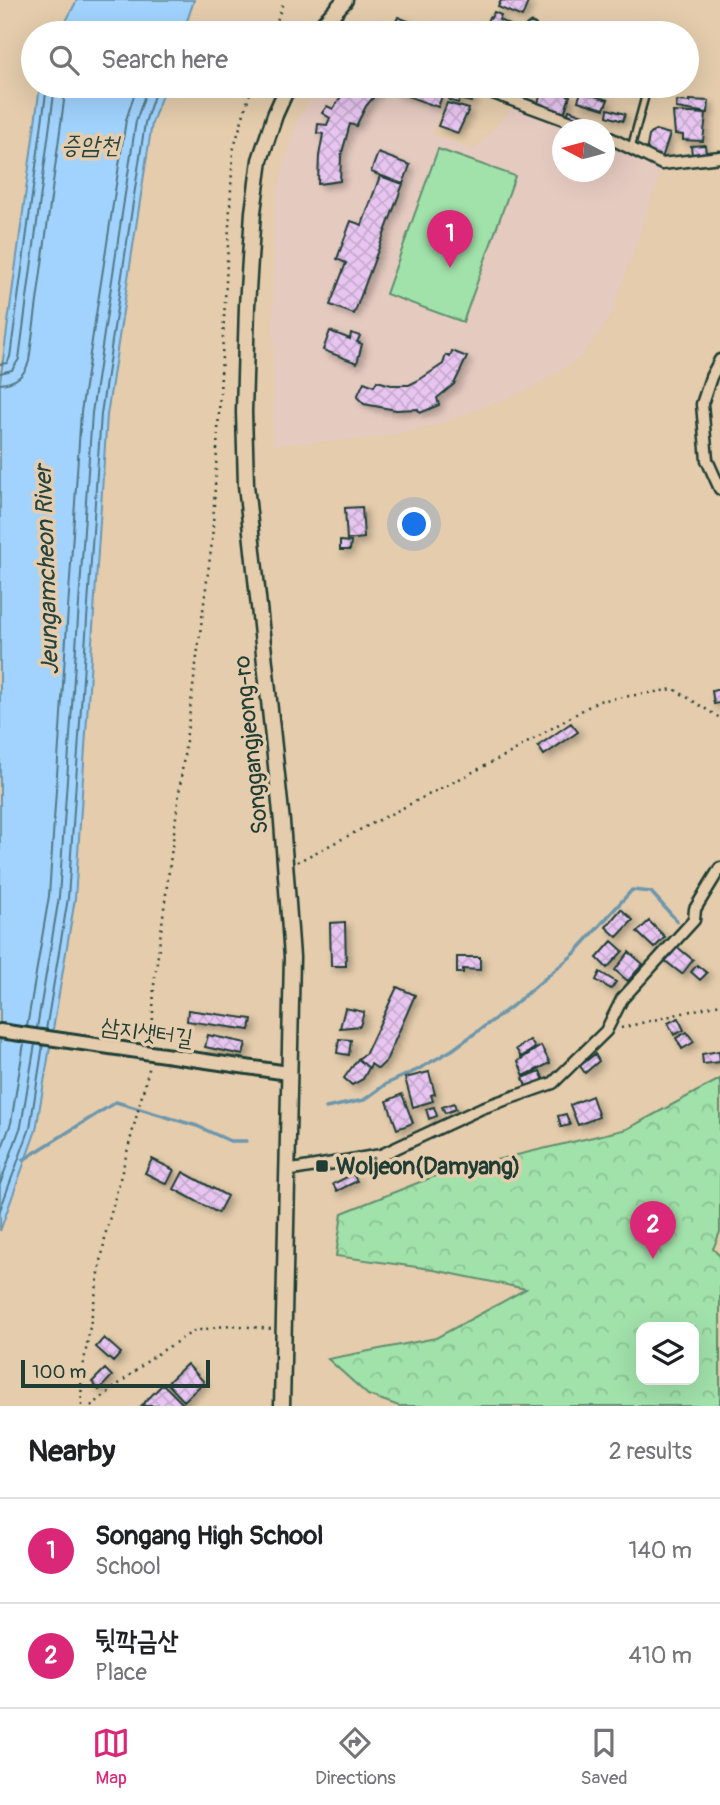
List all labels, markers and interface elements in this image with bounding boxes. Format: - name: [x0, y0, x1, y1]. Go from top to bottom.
- search box: [21, 21, 699, 98]
- icon: search: [45, 41, 83, 79]
- text: Search here: [101, 44, 228, 76]
- north arrow: [552, 119, 615, 182]
- water label: 증암천: [61, 131, 122, 160]
- pin: 1: [427, 210, 473, 268]
- water label: Jeungamcheon River: [29, 461, 65, 676]
- your location: [397, 507, 431, 541]
- street label: Songgangjeong-ro: [227, 654, 275, 836]
- street label: 삼지샛터길: [99, 1011, 195, 1053]
- place label: Woljeon(Damyang): [336, 1152, 521, 1181]
- marker: Woljeon(Damyang): [314, 1158, 330, 1174]
- pin: 2: [630, 1201, 676, 1259]
- map controls: [636, 1322, 699, 1385]
- button: layers: [636, 1322, 699, 1385]
- scale bar: [21, 1357, 210, 1389]
- text: 100 m: [32, 1360, 86, 1384]
- text: Nearby: [28, 1433, 115, 1470]
- text: 2 results: [609, 1437, 692, 1466]
- text: Songang High School: [95, 1520, 323, 1552]
- text: 1: [47, 1536, 56, 1565]
- text: 140 m: [629, 1536, 692, 1565]
- text: School: [95, 1552, 161, 1581]
- text: 뒷깍금산: [95, 1625, 179, 1657]
- text: 2: [45, 1641, 57, 1670]
- text: 410 m: [629, 1641, 692, 1670]
- text: Place: [95, 1658, 147, 1687]
- tab: Map: [92, 1724, 130, 1790]
- tab: Directions: [315, 1724, 396, 1790]
- tab: Saved: [580, 1724, 628, 1790]

